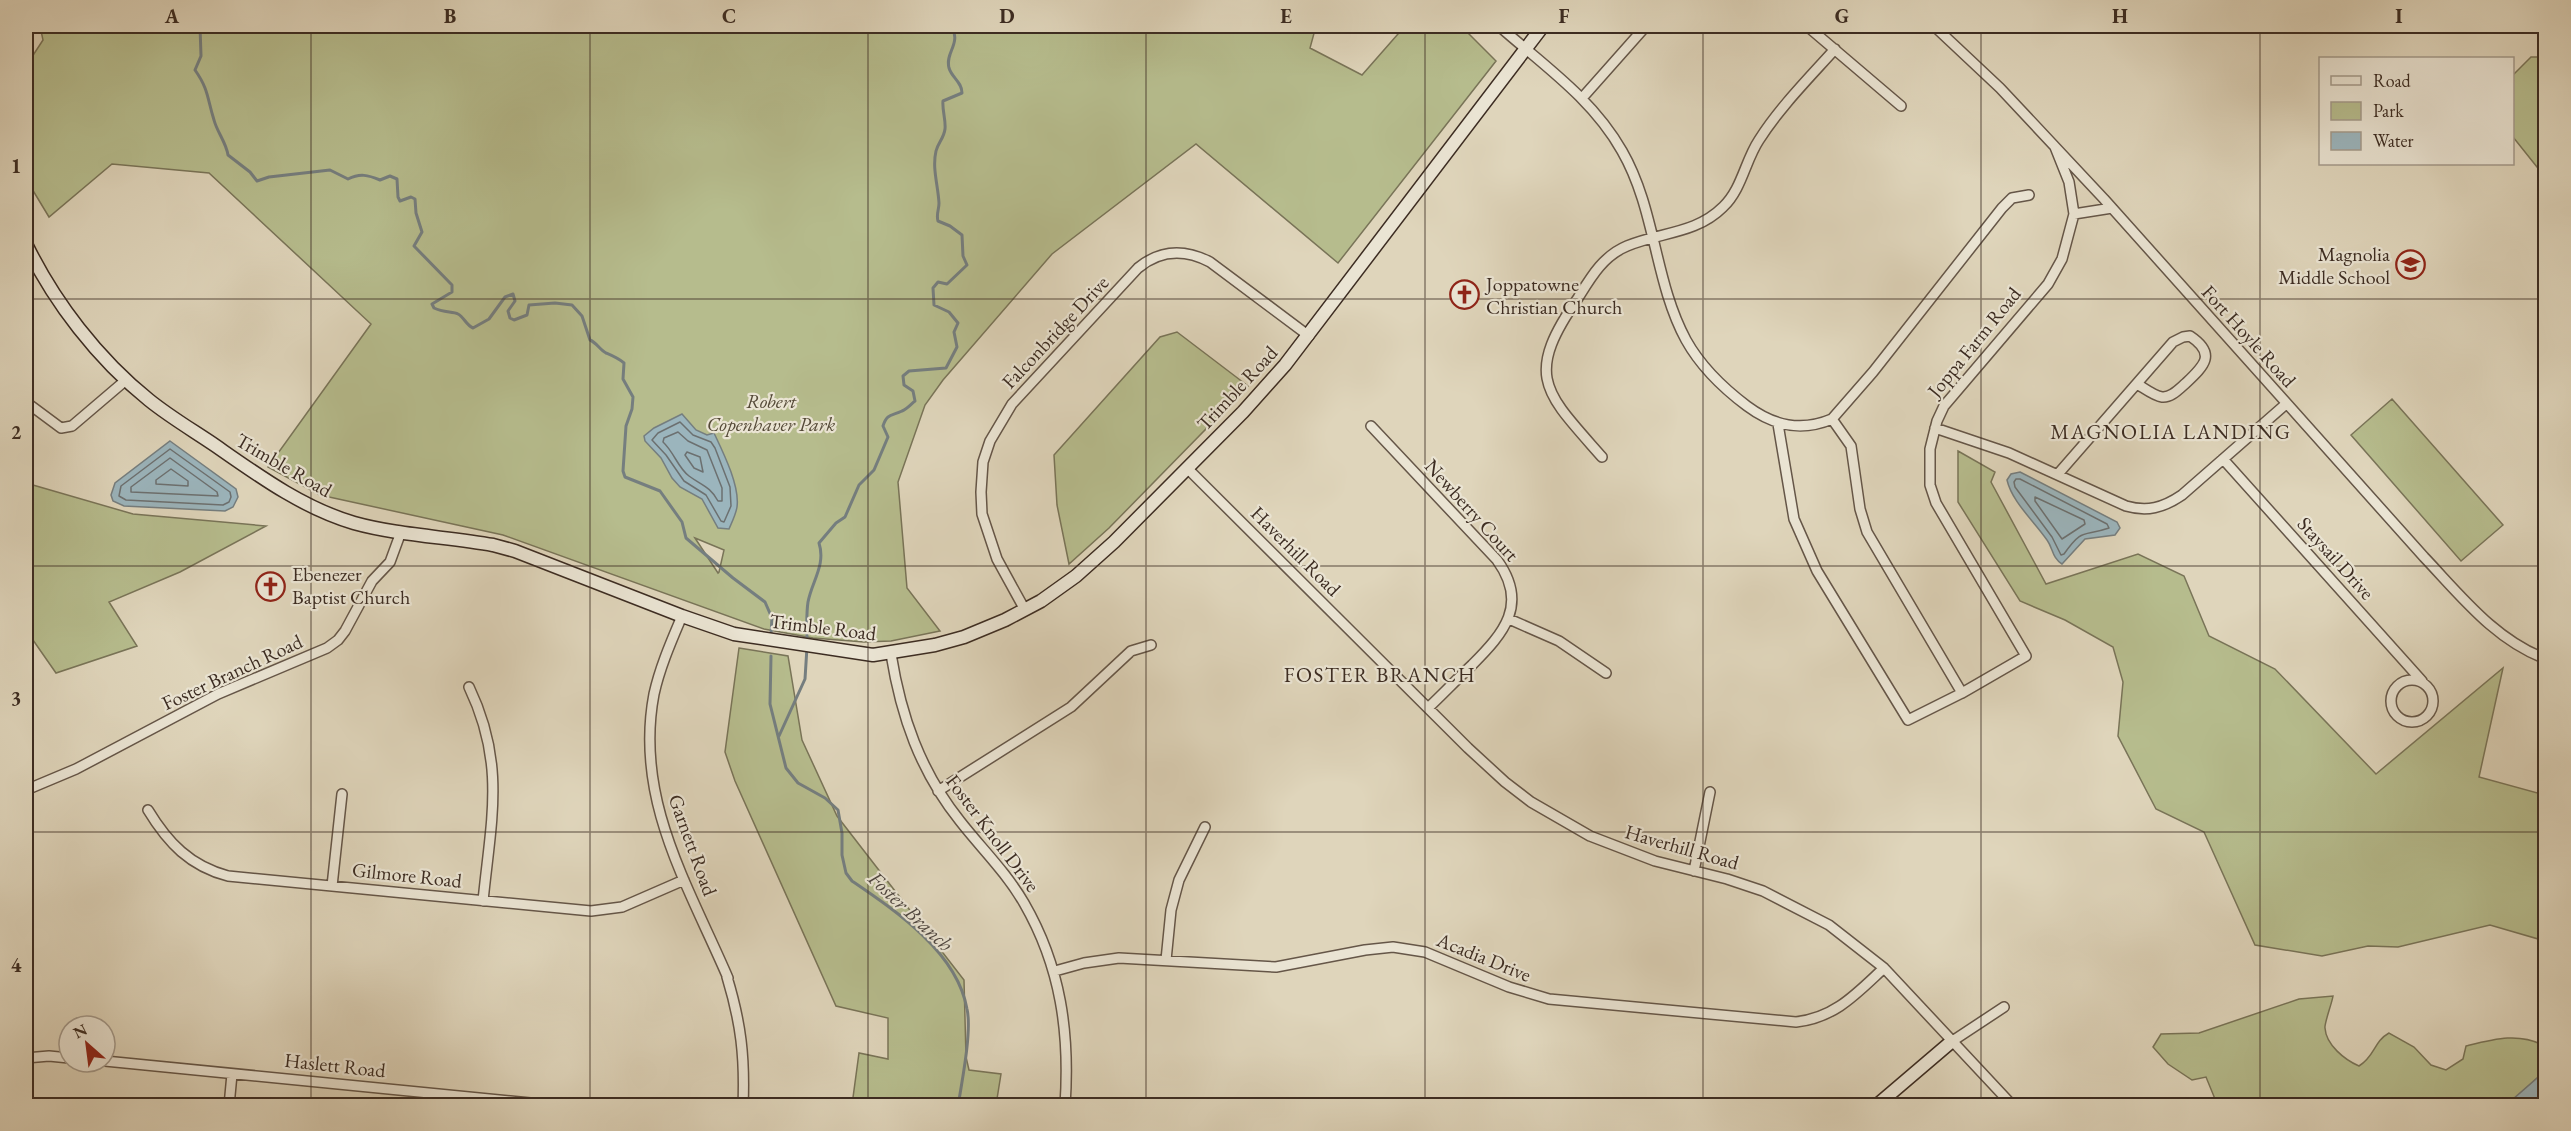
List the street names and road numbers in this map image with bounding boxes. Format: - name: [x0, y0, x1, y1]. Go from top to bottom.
- street label: Falconbridge Drive: [996, 270, 1114, 394]
- street label: Fort Hoyle Road: [2196, 279, 2303, 393]
- street label: Joppa Farm Road: [1920, 281, 2027, 404]
- street label: Trimble Road: [1191, 339, 1284, 436]
- street label: Trimble Road: [231, 427, 338, 503]
- street label: Newberry Court: [1419, 453, 1525, 567]
- street label: Haverhill Road: [1245, 500, 1347, 602]
- street label: Staysail Drive: [2292, 511, 2380, 605]
- street label: Trimble Road: [768, 608, 879, 647]
- street label: Foster Branch Road: [158, 628, 307, 716]
- street label: Foster Knoll Drive: [940, 769, 1046, 897]
- street label: Garnett Road: [663, 791, 724, 900]
- street label: Haverhill Road: [1622, 818, 1743, 876]
- street label: Gilmore Road: [351, 856, 464, 894]
- street label: Acadia Drive: [1432, 926, 1535, 988]
- street label: Haslett Road: [283, 1047, 388, 1083]

